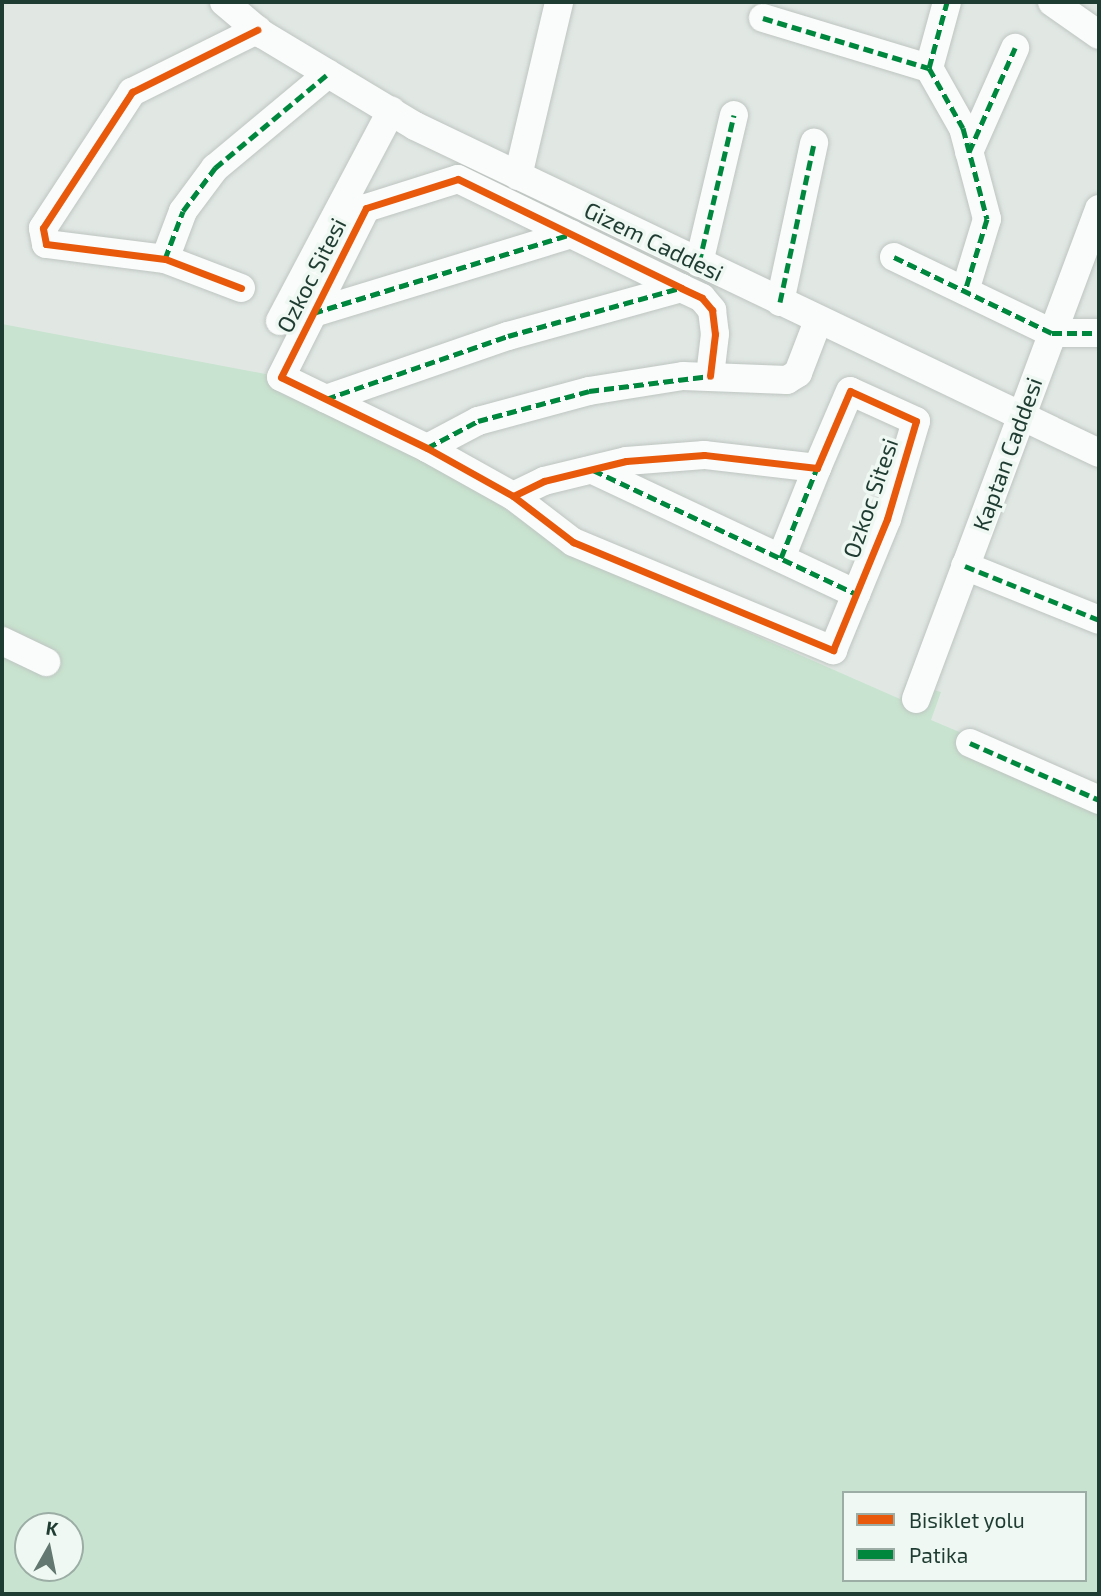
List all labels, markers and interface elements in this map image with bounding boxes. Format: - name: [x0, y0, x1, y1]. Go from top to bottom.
- street label: Gizem Caddesi: [580, 195, 728, 287]
- street label: Ozkoc Sitesi: [270, 213, 352, 337]
- street label: Kaptan Caddesi: [966, 374, 1048, 534]
- street label: Ozkoc Sitesi: [837, 434, 903, 562]
- legend: [842, 1491, 1087, 1582]
- text: Bisiklet yolu: [909, 1507, 1025, 1532]
- north arrow: [14, 1512, 84, 1582]
- text: K: [44, 1515, 60, 1540]
- text: Patika: [909, 1542, 968, 1567]

